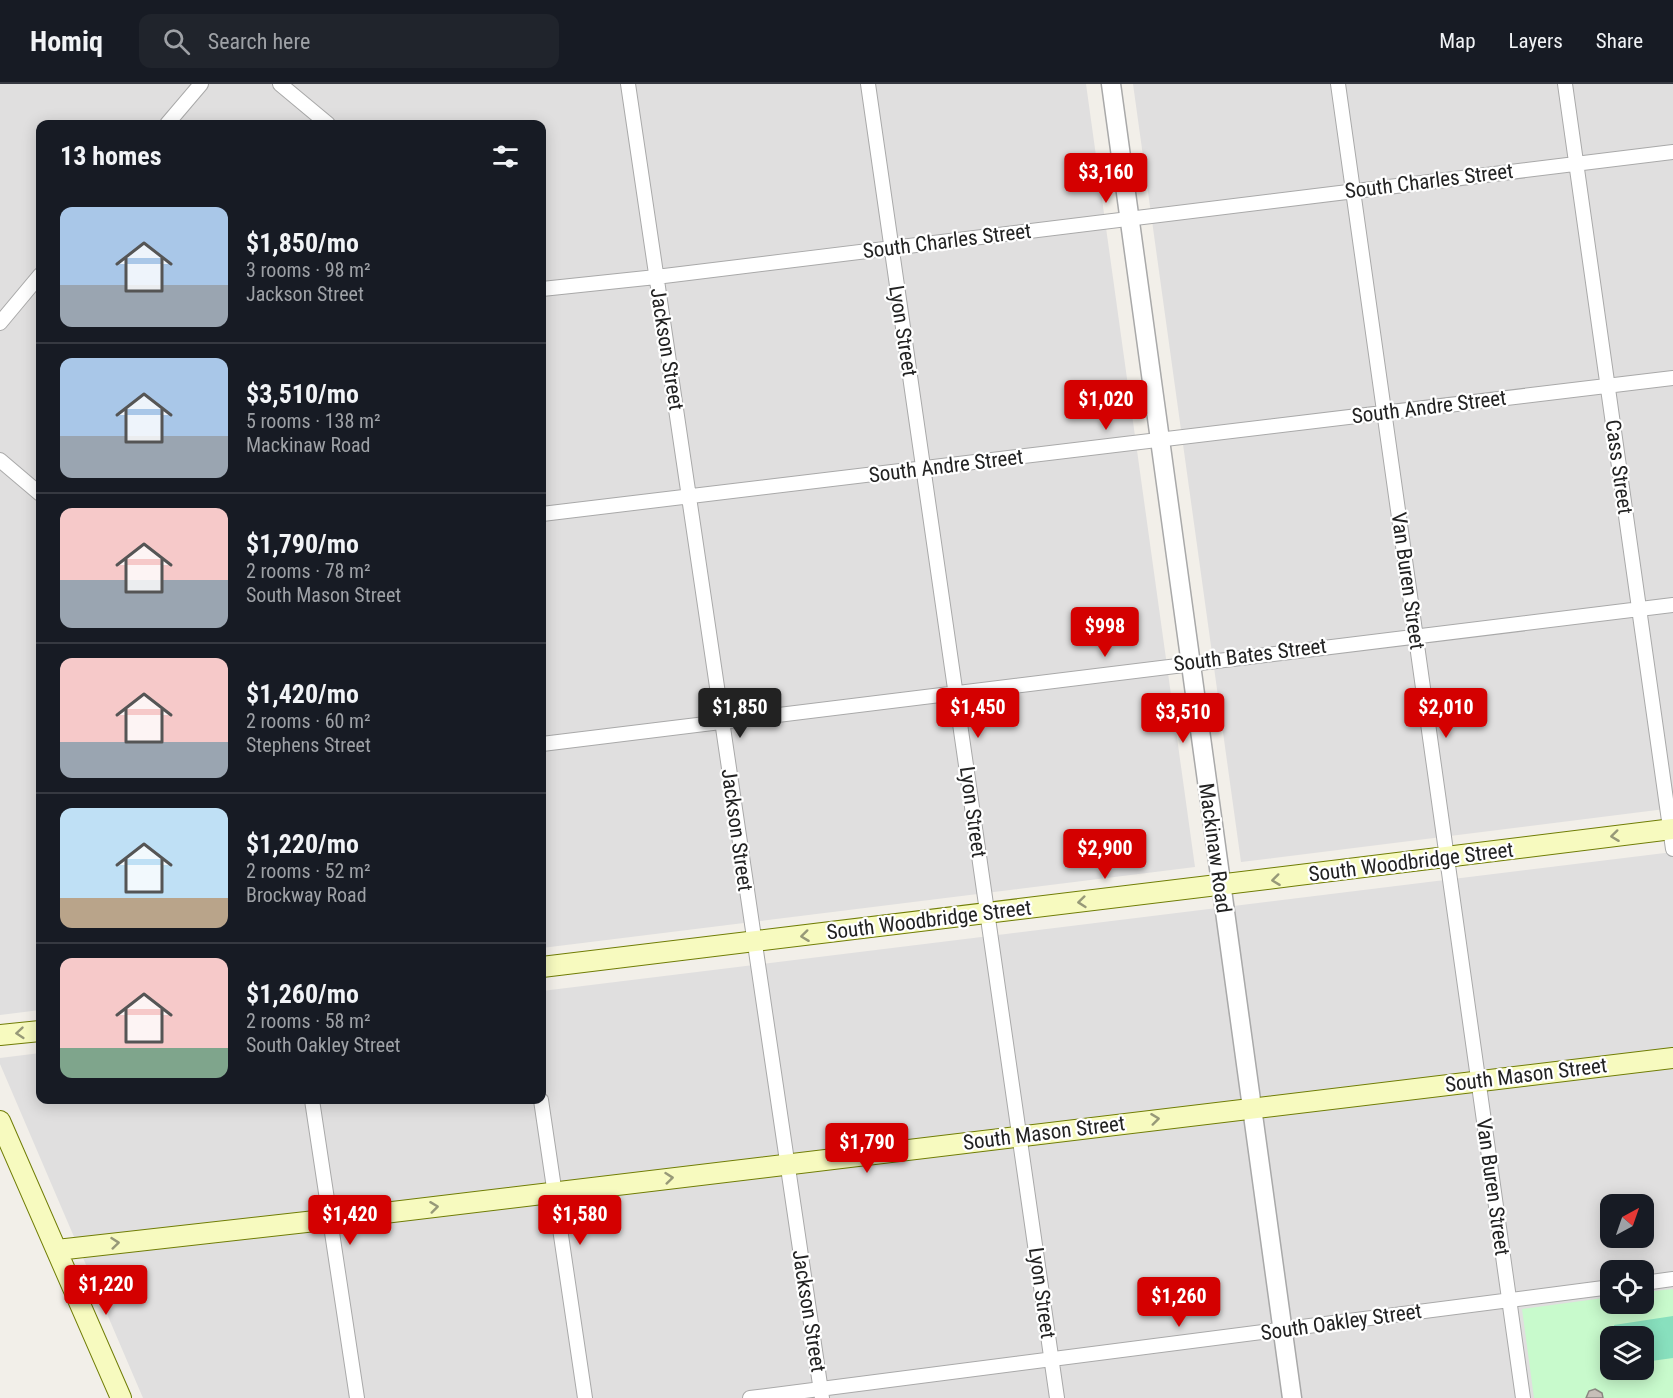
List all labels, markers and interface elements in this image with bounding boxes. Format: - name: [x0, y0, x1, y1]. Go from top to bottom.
- search box: [139, 14, 559, 68]
- text: Homiq: [30, 25, 103, 58]
- icon: search: [160, 25, 193, 58]
- text: Search here: [208, 29, 310, 54]
- text: Map: [1439, 29, 1476, 53]
- text: Layers: [1509, 29, 1563, 53]
- text: Share: [1596, 29, 1643, 53]
- icon: filters: [489, 140, 522, 173]
- text: 13 homes: [60, 141, 162, 171]
- pin: $3,160: [1057, 153, 1155, 204]
- street label: South Charles Street: [1343, 159, 1515, 203]
- text: $3,160: [1078, 160, 1134, 184]
- street label: South Charles Street: [861, 219, 1033, 263]
- text: $1,850/mo: [246, 228, 359, 258]
- icon: home: [108, 231, 180, 303]
- text: 3 rooms · 98 m²: [246, 258, 371, 282]
- text: Jackson Street: [246, 282, 364, 306]
- street label: Lyon Street: [884, 284, 922, 378]
- street label: Jackson Street: [645, 286, 689, 412]
- text: $3,510/mo: [246, 379, 359, 409]
- pin: $1,020: [1057, 380, 1155, 431]
- icon: home: [108, 382, 180, 454]
- street label: South Andre Street: [1350, 386, 1508, 428]
- text: $1,020: [1078, 387, 1134, 411]
- text: 5 rooms · 138 m²: [246, 409, 381, 433]
- street label: Cass Street: [1600, 418, 1638, 516]
- text: Mackinaw Road: [246, 433, 371, 457]
- street label: South Andre Street: [867, 445, 1025, 487]
- street label: Van Buren Street: [1386, 511, 1430, 651]
- text: $1,790/mo: [246, 529, 359, 559]
- icon: home: [108, 532, 180, 604]
- text: 2 rooms · 78 m²: [246, 559, 371, 583]
- text: South Mason Street: [246, 583, 401, 607]
- pin: $998: [1069, 607, 1141, 658]
- text: $998: [1085, 614, 1125, 638]
- street label: South Bates Street: [1172, 634, 1328, 676]
- text: $1,420/mo: [246, 679, 359, 709]
- icon: home: [108, 682, 180, 754]
- pin: $1,850: [691, 688, 789, 739]
- pin: $1,450: [929, 688, 1027, 739]
- pin: $2,010: [1397, 688, 1495, 739]
- pin: $3,510: [1134, 693, 1232, 744]
- text: $1,850: [712, 695, 768, 719]
- text: $1,450: [950, 695, 1006, 719]
- text: $2,010: [1418, 695, 1474, 719]
- text: $3,510: [1155, 700, 1211, 724]
- text: 2 rooms · 60 m²: [246, 709, 371, 733]
- text: Stephens Street: [246, 733, 371, 757]
- street label: Lyon Street: [955, 765, 991, 859]
- street label: Jackson Street: [717, 767, 757, 893]
- street label: Mackinaw Road: [1194, 782, 1236, 914]
- text: $1,220/mo: [246, 829, 359, 859]
- pin: $2,900: [1056, 829, 1154, 880]
- one-way arrow: [1610, 829, 1620, 842]
- icon: home: [108, 832, 180, 904]
- text: $2,900: [1077, 836, 1133, 860]
- street label: South Woodbridge Street: [1307, 838, 1515, 886]
- text: 2 rooms · 52 m²: [246, 859, 371, 883]
- one-way arrow: [1271, 873, 1280, 885]
- text: Brockway Road: [246, 883, 367, 907]
- one-way arrow: [1077, 895, 1087, 908]
- street label: South Woodbridge Street: [825, 896, 1033, 944]
- one-way arrow: [801, 929, 810, 942]
- text: $1,260/mo: [246, 979, 359, 1009]
- icon: home: [108, 982, 180, 1054]
- text: 2 rooms · 58 m²: [246, 1009, 371, 1033]
- one-way arrow: [16, 1026, 25, 1039]
- text: South Oakley Street: [246, 1033, 400, 1057]
- street label: South Mason Street: [1444, 1053, 1608, 1097]
- street label: South Mason Street: [962, 1111, 1126, 1155]
- one-way arrow: [1150, 1114, 1159, 1126]
- street label: Van Buren Street: [1471, 1117, 1515, 1257]
- pin: $1,790: [818, 1123, 916, 1174]
- text: $1,790: [839, 1130, 895, 1154]
- one-way arrow: [665, 1172, 674, 1185]
- north arrow: [1600, 1194, 1654, 1248]
- map controls: [1600, 1194, 1654, 1380]
- pin: $1,420: [301, 1195, 399, 1246]
- pin: $1,580: [531, 1195, 629, 1246]
- one-way arrow: [429, 1201, 439, 1213]
- text: $1,420: [322, 1202, 378, 1226]
- text: $1,580: [552, 1202, 608, 1226]
- one-way arrow: [111, 1237, 120, 1250]
- street label: Lyon Street: [1024, 1246, 1060, 1340]
- street label: Jackson Street: [787, 1248, 831, 1374]
- button: locate: [1600, 1260, 1654, 1314]
- pin: $1,220: [57, 1265, 155, 1316]
- text: $1,220: [78, 1272, 134, 1296]
- pin: $1,260: [1130, 1277, 1228, 1328]
- text: $1,260: [1151, 1284, 1207, 1308]
- street label: South Oakley Street: [1259, 1299, 1423, 1345]
- button: layers: [1600, 1326, 1654, 1380]

